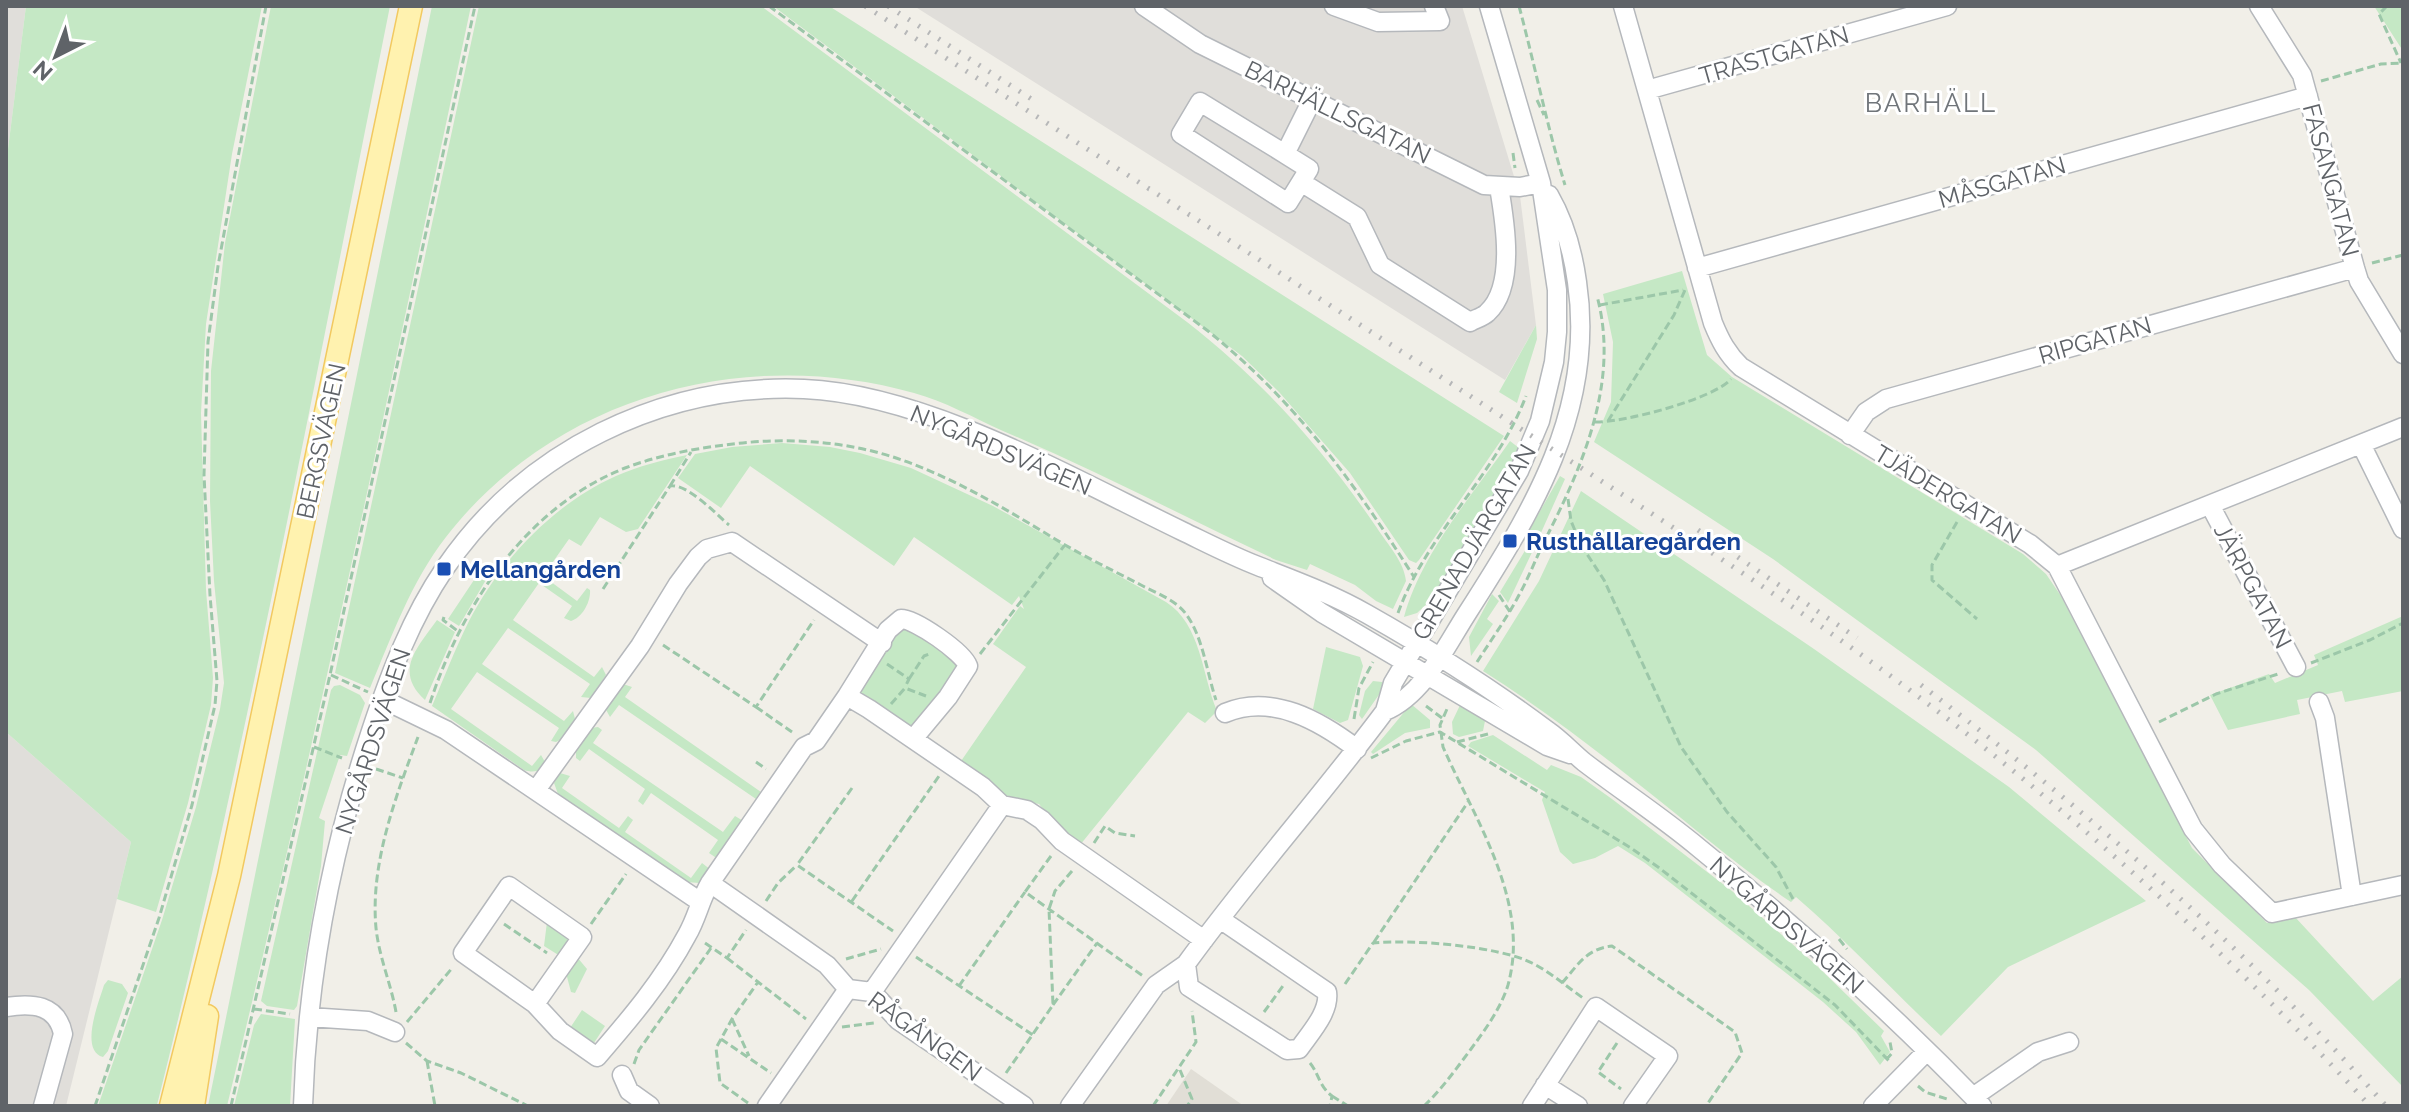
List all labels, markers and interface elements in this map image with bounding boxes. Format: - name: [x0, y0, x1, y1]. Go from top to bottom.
- north arrow: [16, 16, 96, 96]
- street label: TRASTGATAN: [1696, 20, 1852, 90]
- street label: BARHÄLLSGATAN: [1240, 54, 1436, 170]
- text: N: [28, 56, 58, 86]
- district label: BARHÄLL: [1865, 88, 1997, 118]
- street label: FASANGATAN: [2297, 100, 2365, 260]
- street label: MÅSGATAN: [1935, 150, 2069, 214]
- street label: RIPGATAN: [2035, 310, 2155, 370]
- street label: BERGSVÄGEN: [290, 360, 352, 522]
- street label: NYGÅRDSVÄGEN: [906, 399, 1096, 501]
- street label: GRENADJÄRGATAN: [1406, 439, 1542, 645]
- street label: TJÄDERGATAN: [1869, 439, 2027, 549]
- street label: JÄRPGATAN: [2208, 518, 2298, 654]
- place label: Rusthållaregården: [1526, 527, 1741, 556]
- marker: Rusthållaregården: [1501, 532, 1519, 550]
- place label: Mellangården: [460, 555, 621, 584]
- marker: Mellangården: [435, 560, 453, 578]
- street label: NYGÅRDSVÄGEN: [329, 644, 417, 838]
- street label: NYGÅRDSVÄGEN: [1704, 850, 1870, 1000]
- street label: RÅGÅNGEN: [862, 985, 988, 1087]

